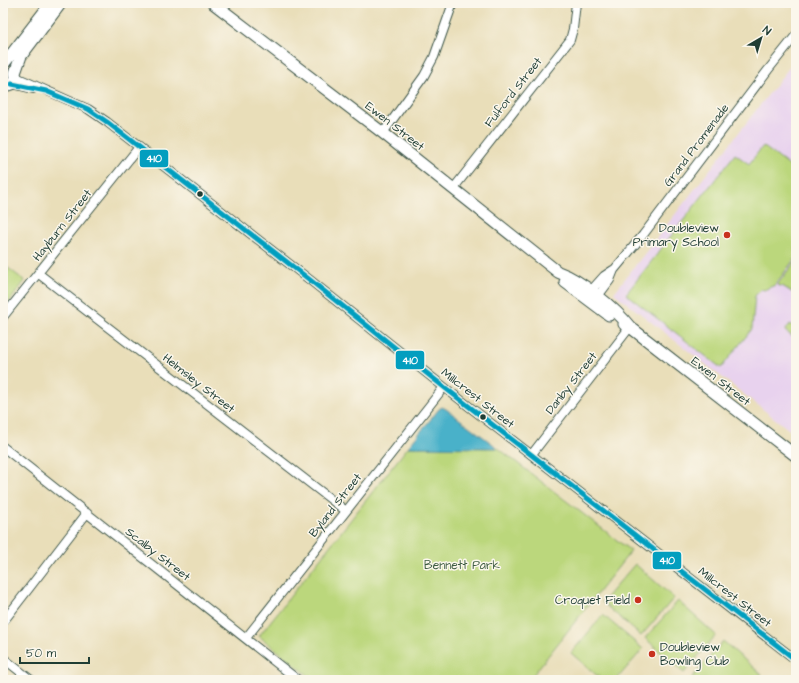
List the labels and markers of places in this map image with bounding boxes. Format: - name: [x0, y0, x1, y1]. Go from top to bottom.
- unlabelled marker: [195, 189, 205, 199]
- place label: Doubleview Primary School: [633, 220, 719, 252]
- marker: Doubleview Primary School: [722, 230, 732, 240]
- unlabelled marker: [478, 412, 488, 422]
- place label: Croquet Field: [555, 592, 630, 609]
- marker: Croquet Field: [633, 595, 643, 605]
- place label: Doubleview Bowling Club: [660, 639, 729, 671]
- marker: Doubleview Bowling Club: [647, 649, 657, 659]

